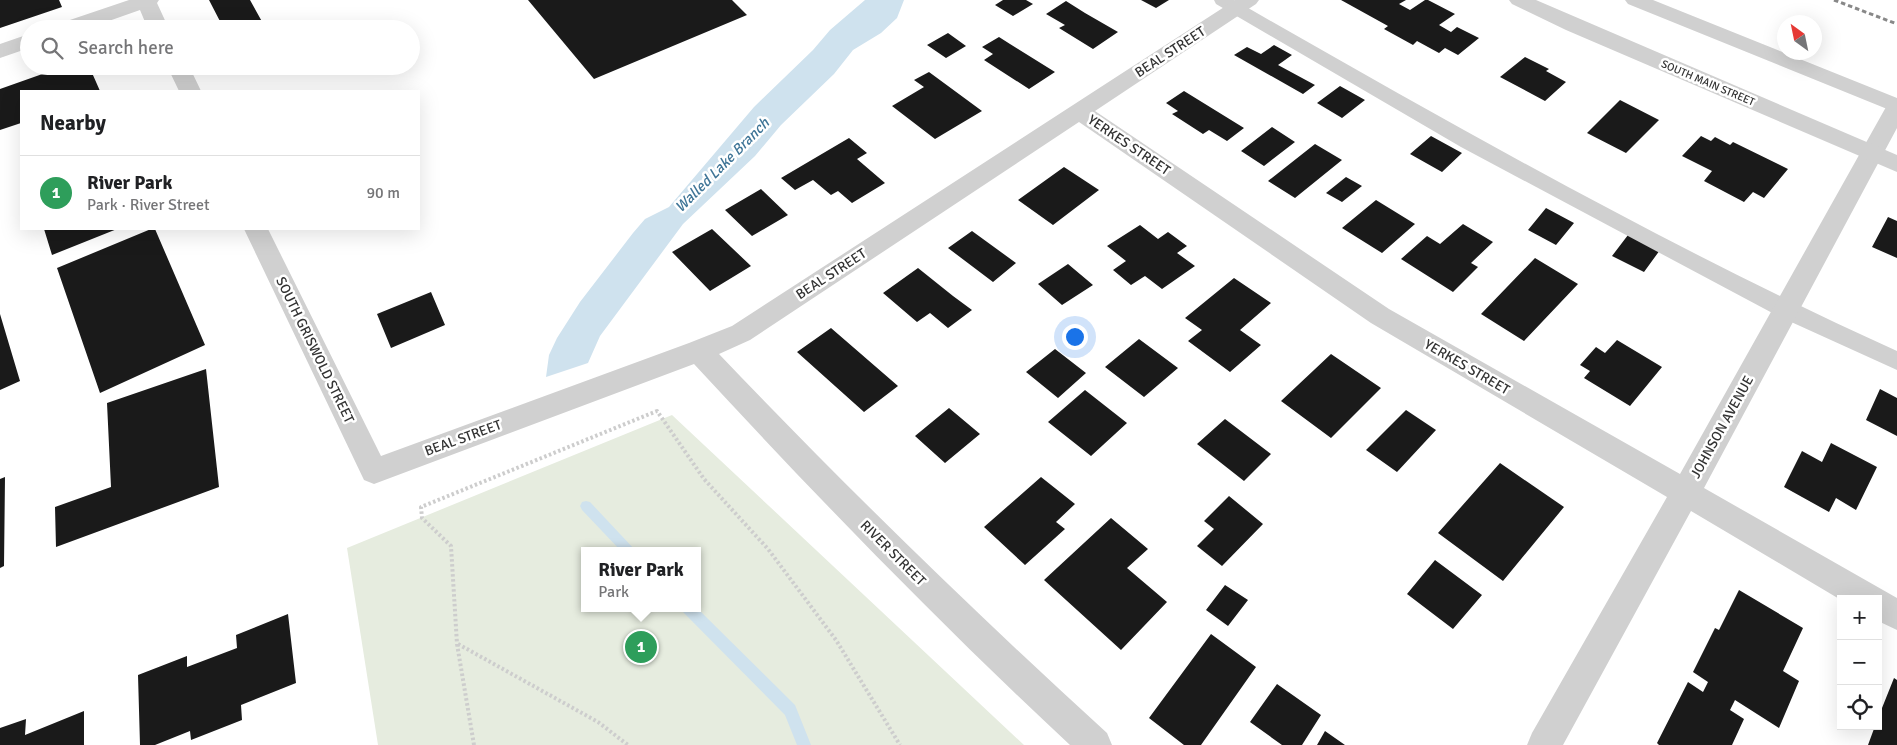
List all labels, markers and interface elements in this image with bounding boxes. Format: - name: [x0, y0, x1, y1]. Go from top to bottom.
- north arrow: [1777, 15, 1822, 60]
- search box: [20, 20, 420, 75]
- street label: BEAL STREET: [1132, 23, 1209, 81]
- icon: search: [38, 34, 66, 62]
- text: Search here: [78, 36, 174, 60]
- street label: SOUTH MAIN STREET: [1659, 57, 1757, 109]
- text: Nearby: [40, 110, 106, 136]
- street label: YERKES STREET: [1084, 111, 1174, 179]
- water label: Walled Lake Branch: [671, 114, 773, 216]
- text: River Park: [87, 171, 172, 195]
- text: 1: [52, 183, 60, 203]
- text: 90 m: [366, 183, 400, 203]
- text: Park · River Street: [87, 195, 210, 215]
- street label: BEAL STREET: [793, 245, 870, 303]
- street label: SOUTH GRISWOLD STREET: [272, 274, 358, 426]
- your location: [1062, 324, 1088, 350]
- street label: YERKES STREET: [1421, 336, 1513, 398]
- street label: JOHNSON AVENUE: [1687, 373, 1757, 481]
- street label: BEAL STREET: [422, 416, 504, 460]
- street label: RIVER STREET: [857, 517, 929, 589]
- popup: [581, 547, 701, 612]
- text: River Park: [598, 558, 684, 582]
- text: Park: [598, 582, 629, 602]
- map controls: [1837, 595, 1882, 730]
- button: +: [1837, 595, 1882, 640]
- pin: 1: [625, 628, 657, 666]
- button: −: [1837, 640, 1882, 685]
- button: locate: [1837, 685, 1882, 730]

